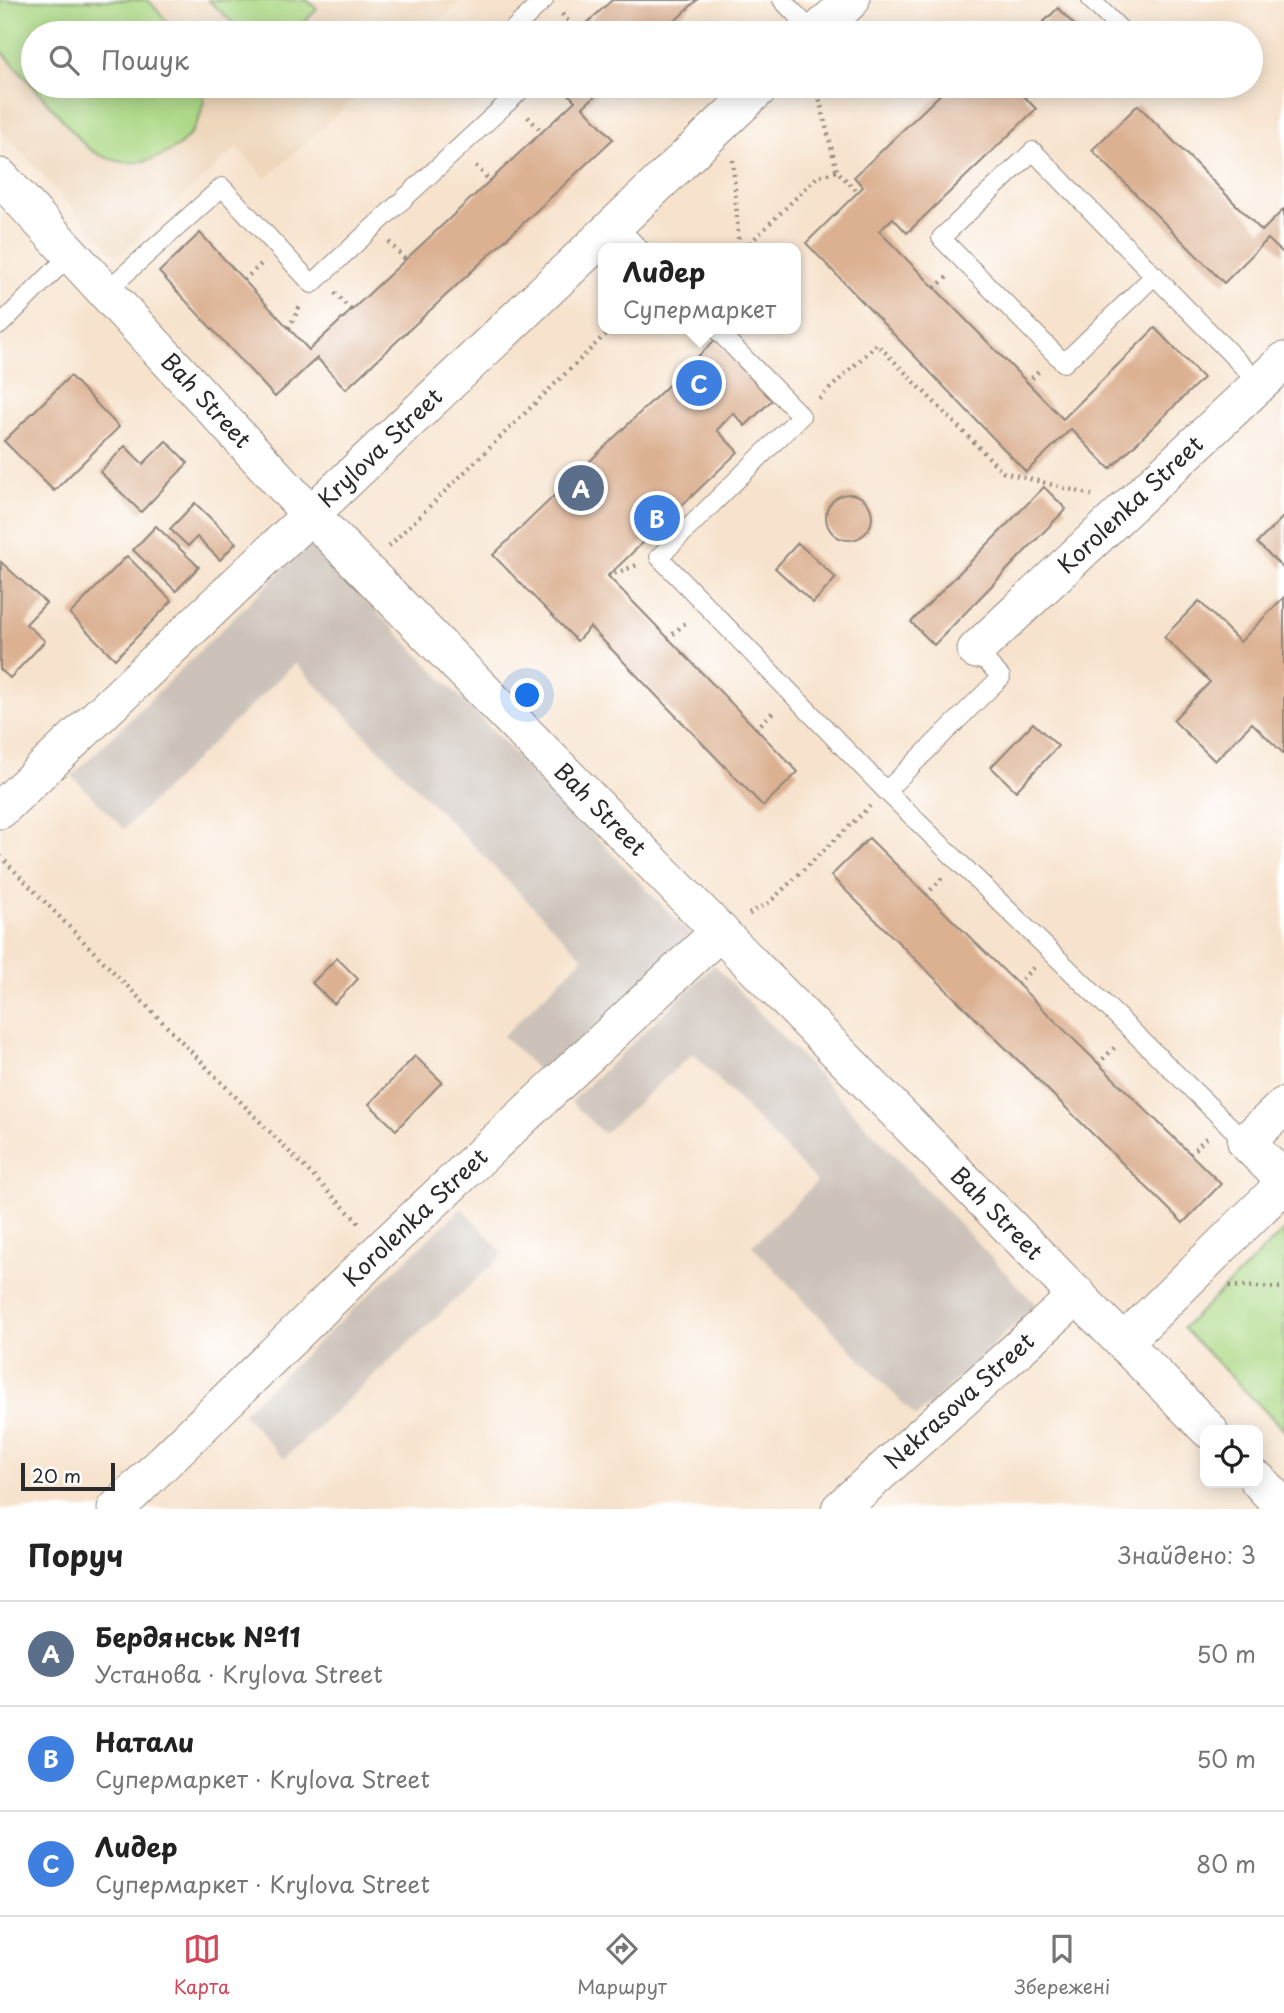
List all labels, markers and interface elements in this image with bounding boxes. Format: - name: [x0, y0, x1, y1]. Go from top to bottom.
- search box: [21, 21, 1263, 98]
- text: Пошук: [101, 40, 189, 79]
- icon: search: [45, 41, 83, 79]
- popup: [598, 243, 801, 334]
- text: Лидер: [623, 252, 705, 291]
- text: Супермаркет: [623, 291, 776, 326]
- street label: Bah Street: [154, 344, 260, 455]
- pin: C: [676, 357, 722, 409]
- street label: Krylova Street: [309, 379, 450, 515]
- street label: Korolenka Street: [1049, 427, 1210, 581]
- pin: A: [558, 462, 604, 514]
- pin: B: [634, 492, 680, 544]
- your location: [510, 678, 544, 712]
- street label: Bah Street: [547, 754, 655, 863]
- street label: Korolenka Street: [334, 1139, 495, 1294]
- street label: Bah Street: [943, 1158, 1052, 1267]
- street label: Nekrasova Street: [876, 1323, 1041, 1477]
- map controls: [1200, 1425, 1263, 1488]
- button: locate: [1200, 1425, 1263, 1488]
- scale bar: [21, 1460, 116, 1492]
- text: 20 m: [32, 1461, 81, 1489]
- text: Поруч: [28, 1532, 123, 1577]
- text: Знайдено: 3: [1118, 1537, 1256, 1572]
- text: Бердянськ №11: [95, 1617, 301, 1656]
- text: A: [42, 1636, 60, 1671]
- text: 50 m: [1196, 1636, 1256, 1671]
- text: Установа · Krylova Street: [95, 1656, 383, 1691]
- text: Натали: [95, 1722, 194, 1761]
- text: B: [43, 1741, 59, 1776]
- text: 50 m: [1196, 1741, 1256, 1776]
- text: Супермаркет · Krylova Street: [95, 1761, 430, 1796]
- text: Лидер: [95, 1827, 177, 1866]
- text: C: [42, 1846, 60, 1881]
- text: 80 m: [1196, 1846, 1256, 1881]
- text: Супермаркет · Krylova Street: [95, 1866, 430, 1901]
- tab: Карта: [174, 1930, 230, 2000]
- tab: Маршрут: [577, 1930, 667, 2000]
- tab: Збережені: [1015, 1930, 1110, 2000]

